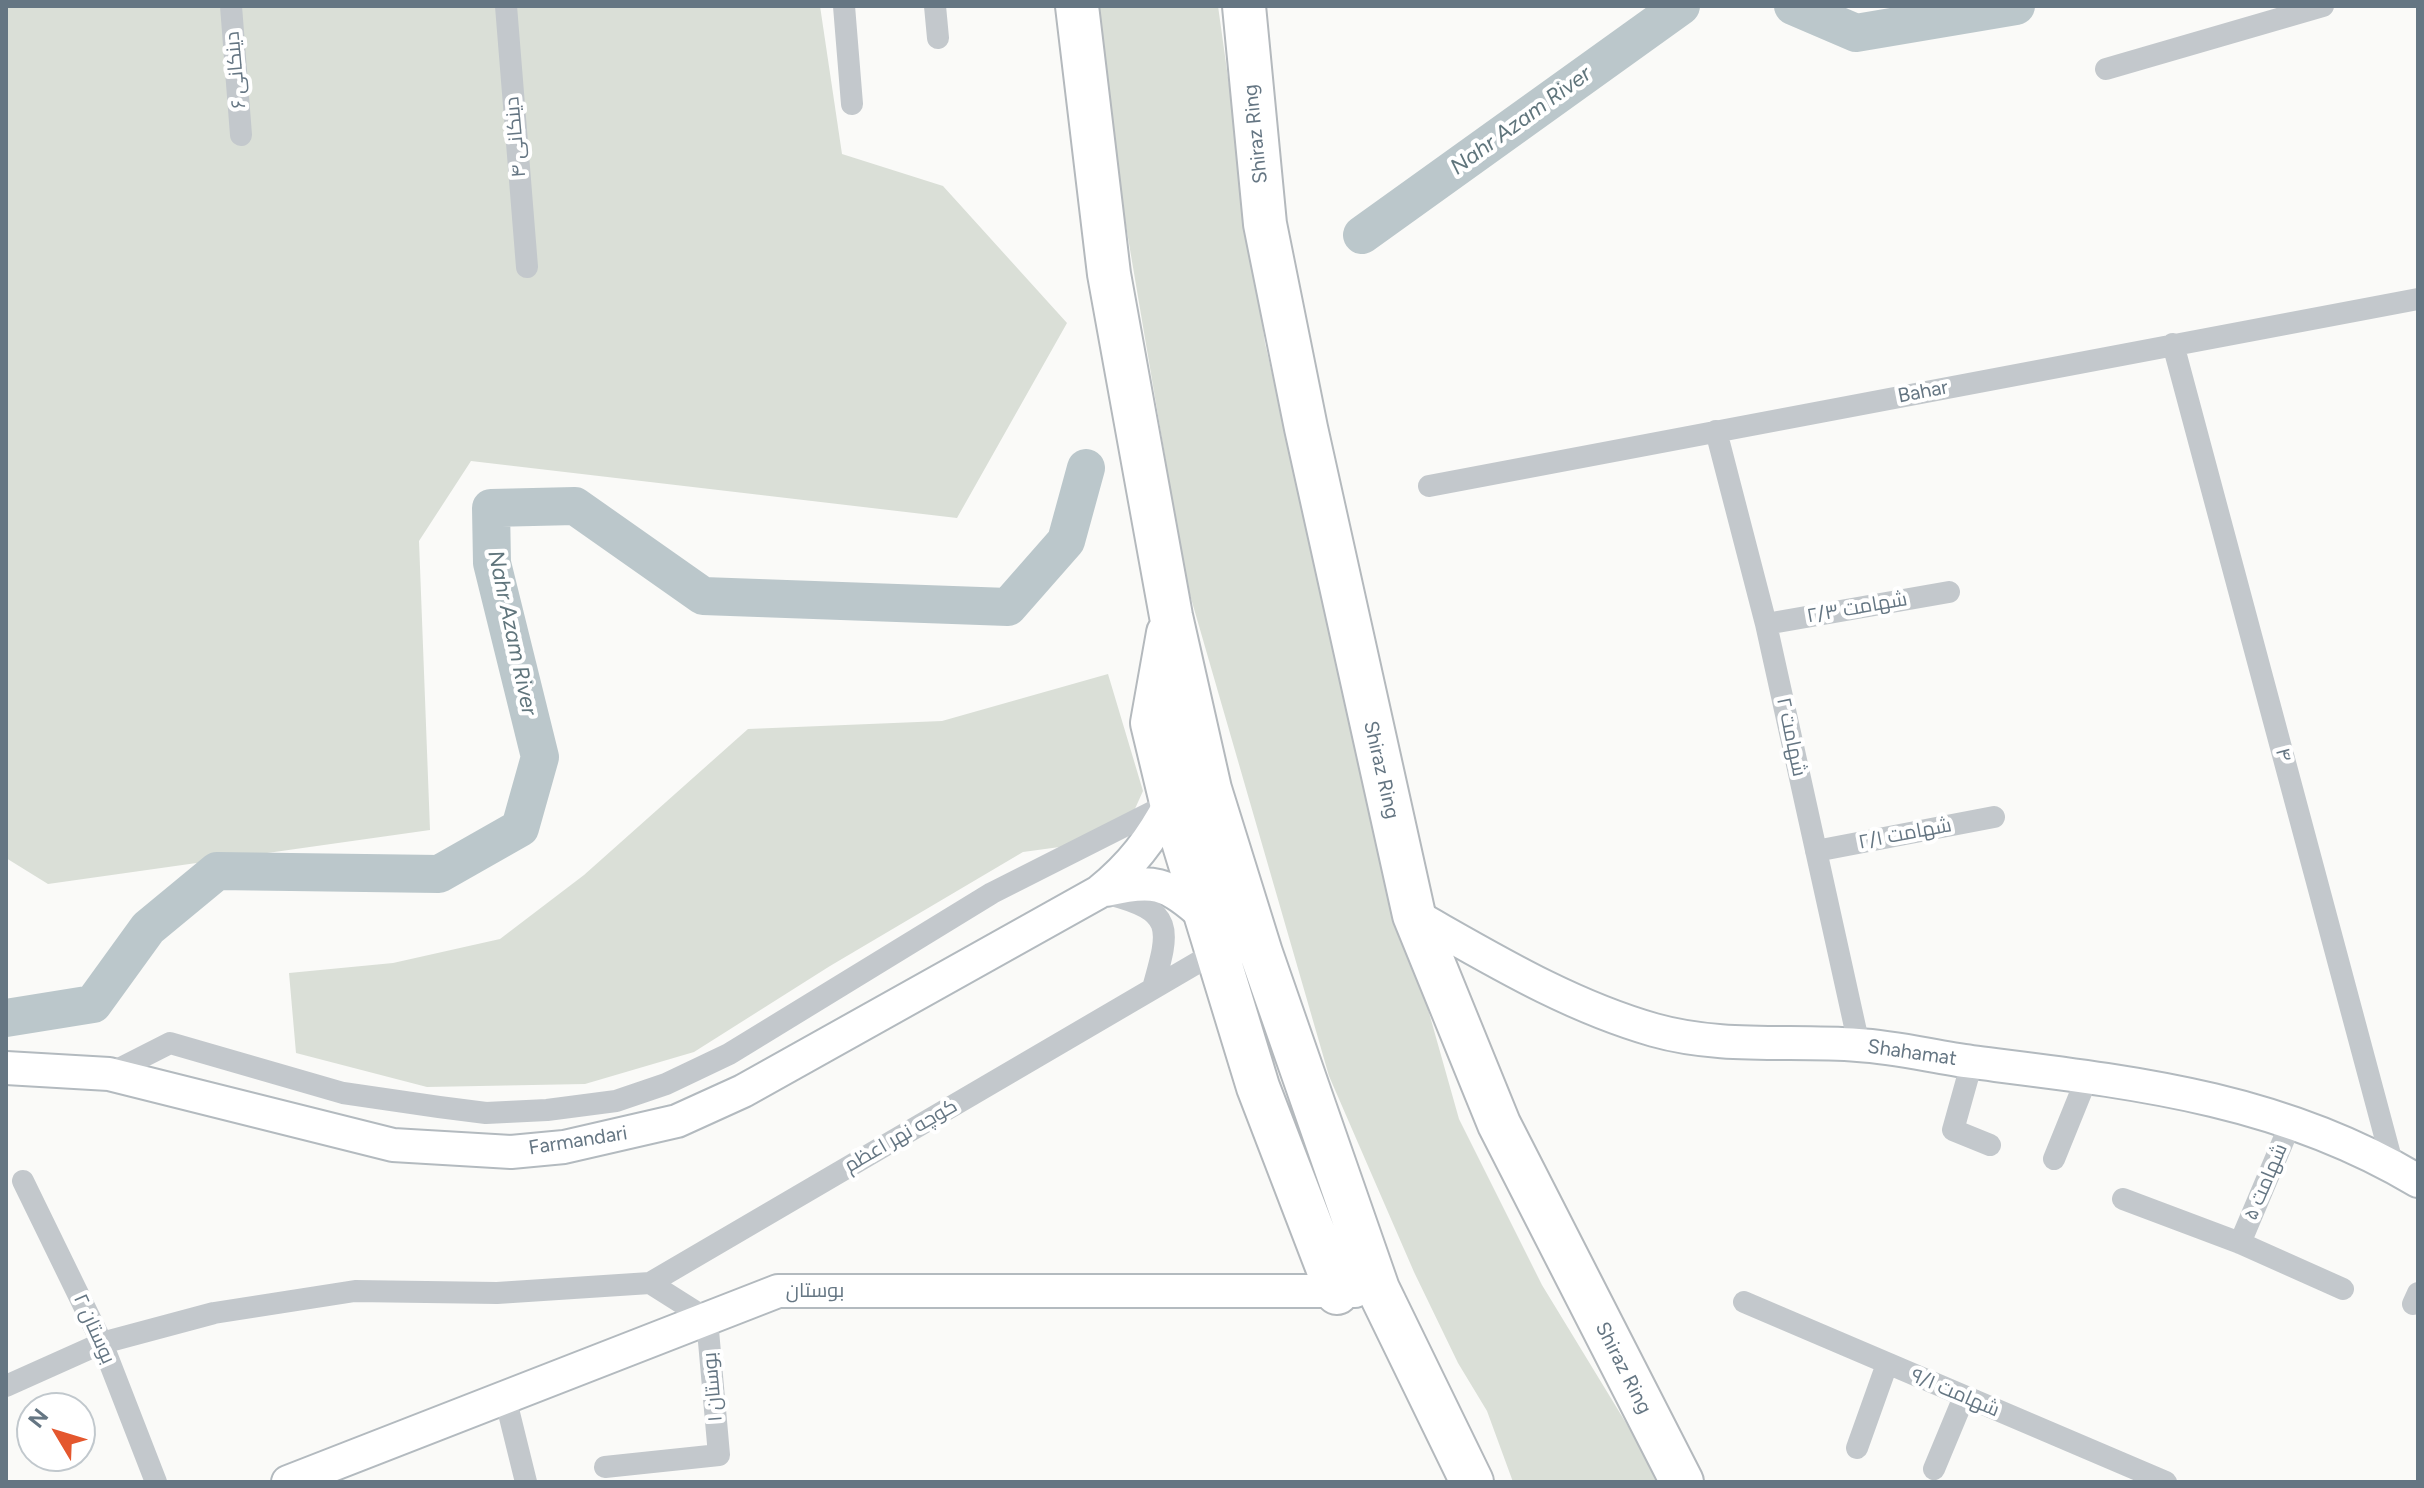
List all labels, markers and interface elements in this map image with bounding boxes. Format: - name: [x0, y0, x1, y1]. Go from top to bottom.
- street label: ۶ دینکانی: [221, 30, 251, 110]
- water label: Nahr Azam River: [1445, 61, 1597, 181]
- street label: Shiraz Ring: [1239, 83, 1273, 185]
- street label: ۴ دینکانی: [501, 96, 531, 178]
- street label: Bahar: [1896, 375, 1950, 409]
- water label: Nahr Azam River: [482, 548, 542, 718]
- street label: ۲/۳ شهامت: [1805, 587, 1909, 629]
- street label: ۲ شهامت: [1771, 695, 1811, 779]
- street label: Shiraz Ring: [1358, 719, 1404, 821]
- street label: ۴: [2270, 745, 2296, 765]
- street label: ۲/۱ شهامت: [1856, 813, 1954, 855]
- street label: Shahamat: [1866, 1035, 1958, 1071]
- street label: کوچه نهر اعظم: [840, 1094, 962, 1178]
- street label: Farmandari: [527, 1121, 629, 1161]
- street label: ۵ شهامت: [2239, 1140, 2293, 1224]
- street label: بوستان: [786, 1279, 844, 1303]
- street label: ۲ بوستان: [68, 1290, 120, 1368]
- street label: Shiraz Ring: [1590, 1318, 1656, 1418]
- street label: ۱ بوستان: [698, 1351, 728, 1423]
- street label: ۹/۱ شهامت: [1907, 1364, 2003, 1422]
- north arrow: [16, 1392, 96, 1472]
- text: N: [22, 1403, 54, 1433]

